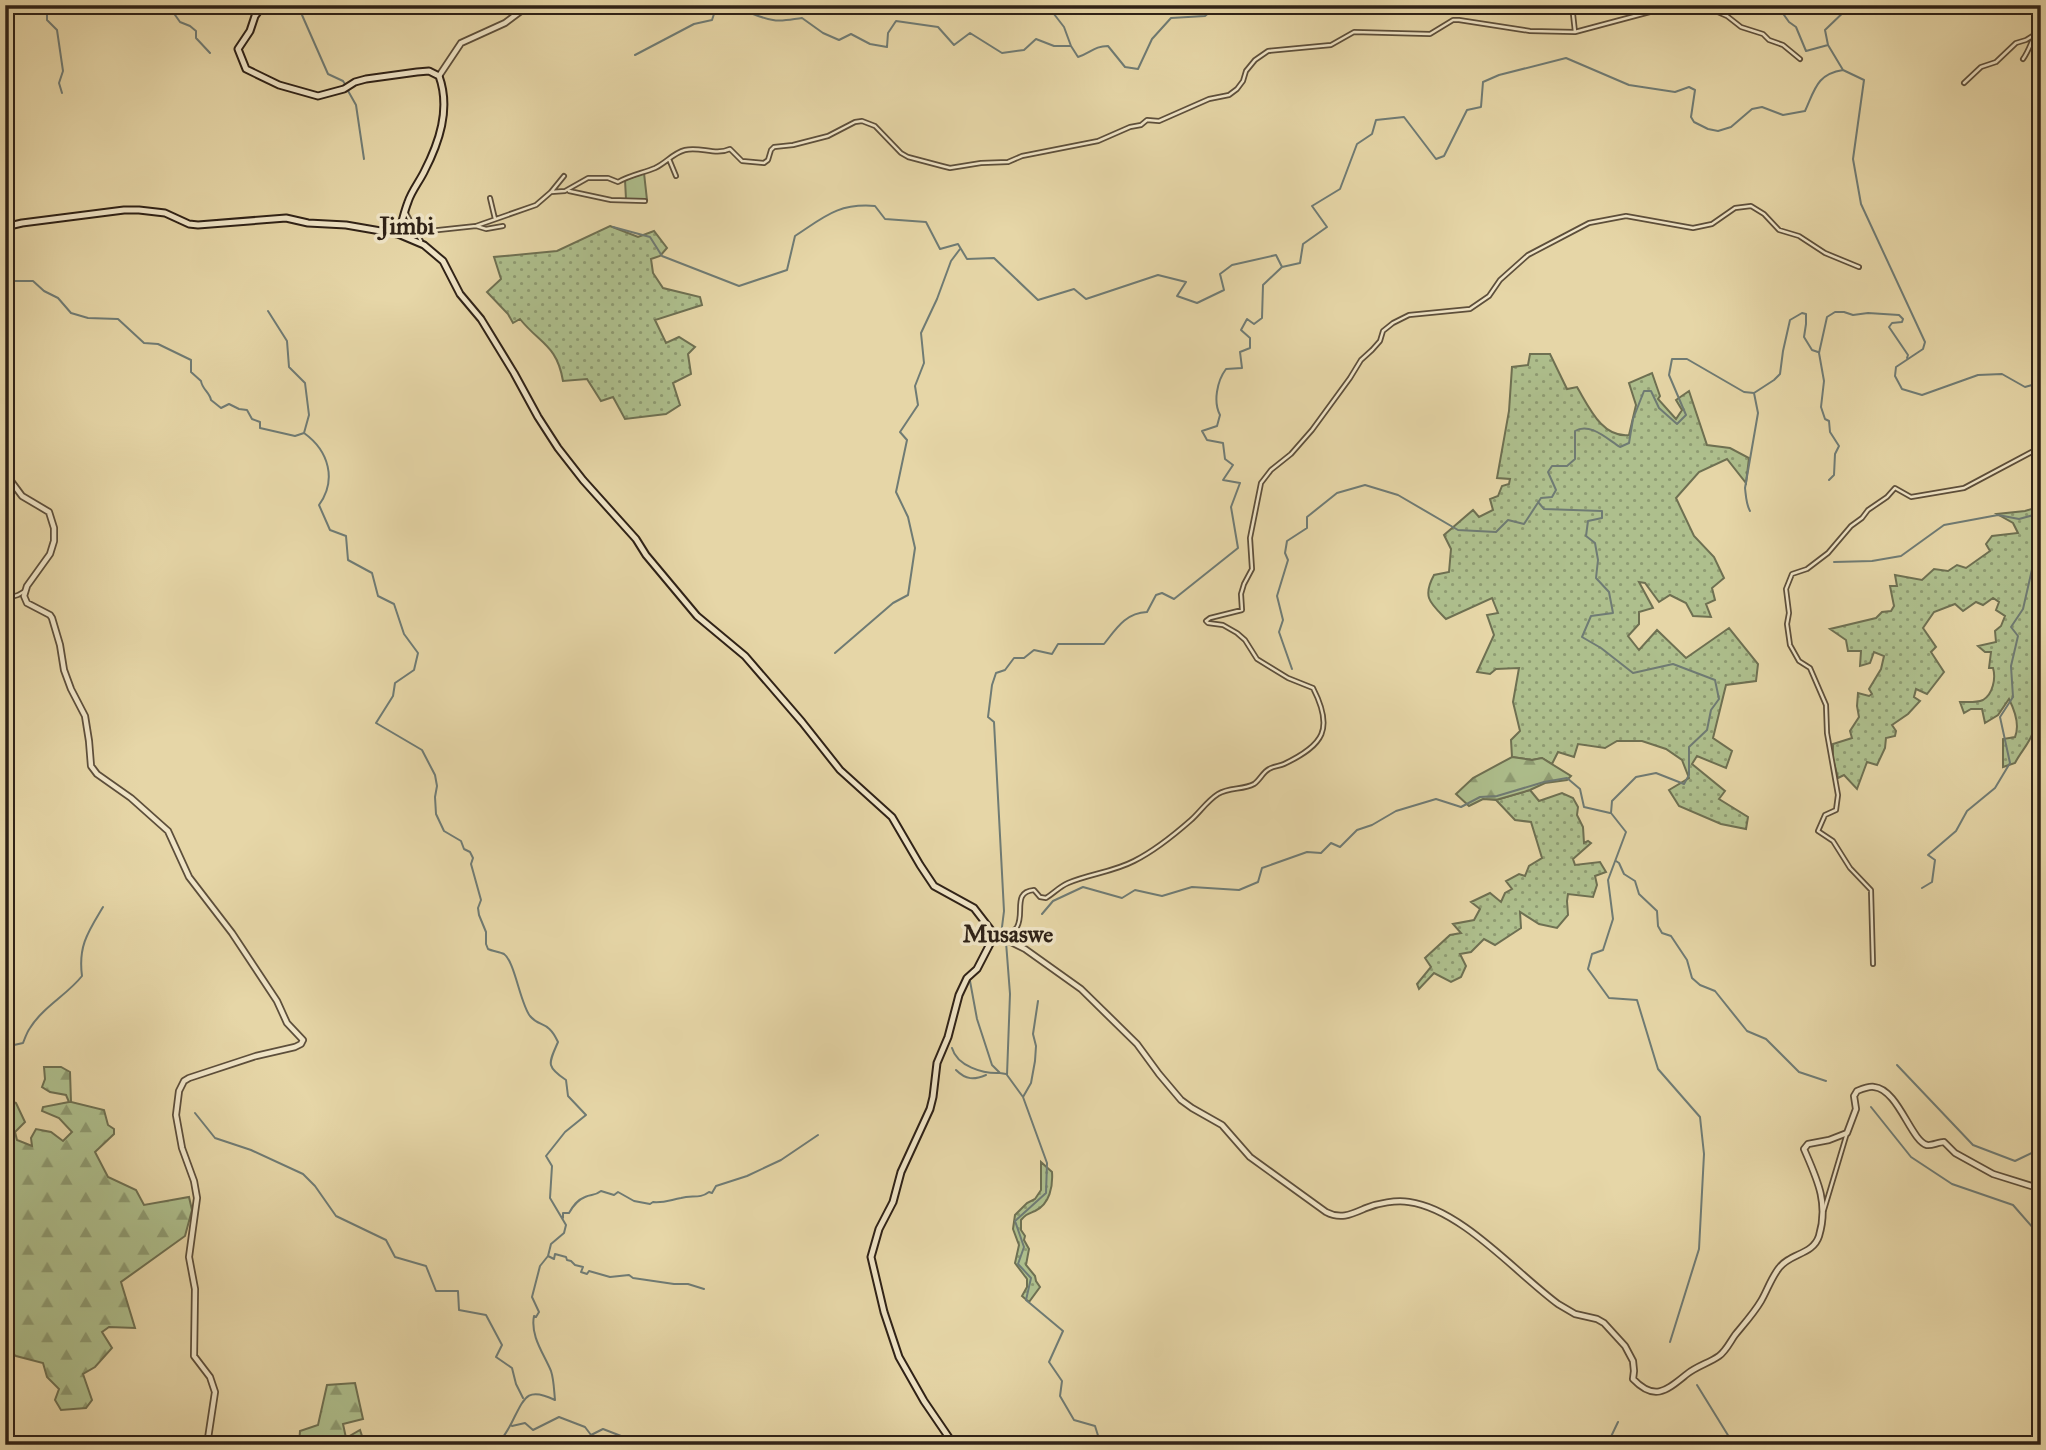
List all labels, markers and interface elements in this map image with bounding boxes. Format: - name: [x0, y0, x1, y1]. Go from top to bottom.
- district label: Jimbi: [377, 211, 435, 241]
- district label: Musaswe: [963, 919, 1053, 949]

